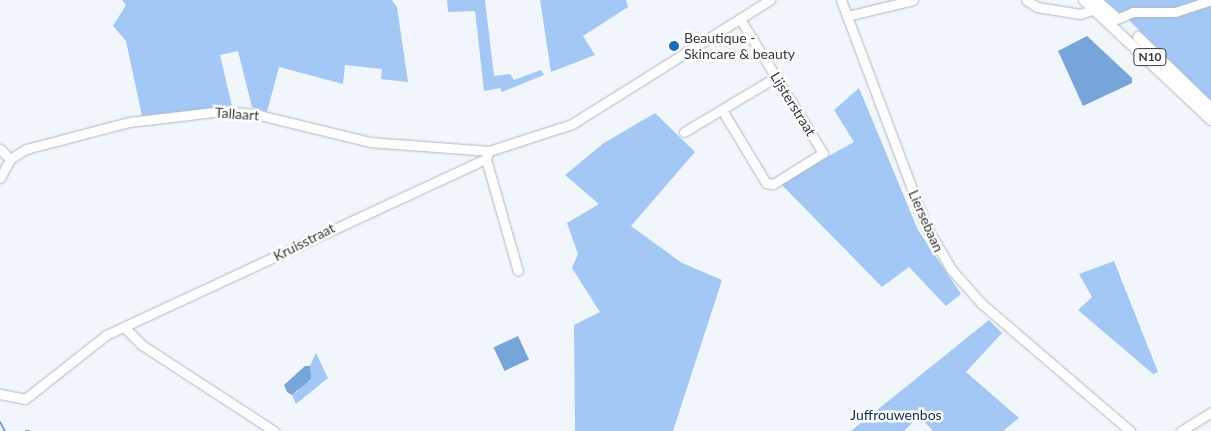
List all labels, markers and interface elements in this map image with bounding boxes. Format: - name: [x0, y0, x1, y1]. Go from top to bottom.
- place label: Beautique - Skincare & beauty: [684, 30, 795, 62]
- marker: Beautique - Skincare & beauty: [668, 40, 680, 52]
- road number: N10: [1132, 48, 1168, 66]
- street label: Lijsterstraat: [767, 69, 819, 139]
- street label: Tallaart: [214, 104, 260, 124]
- street label: Liersebaan: [905, 187, 947, 255]
- street label: Kruisstraat: [271, 219, 337, 265]
- park label: Juffrouwenbos: [850, 407, 942, 423]

